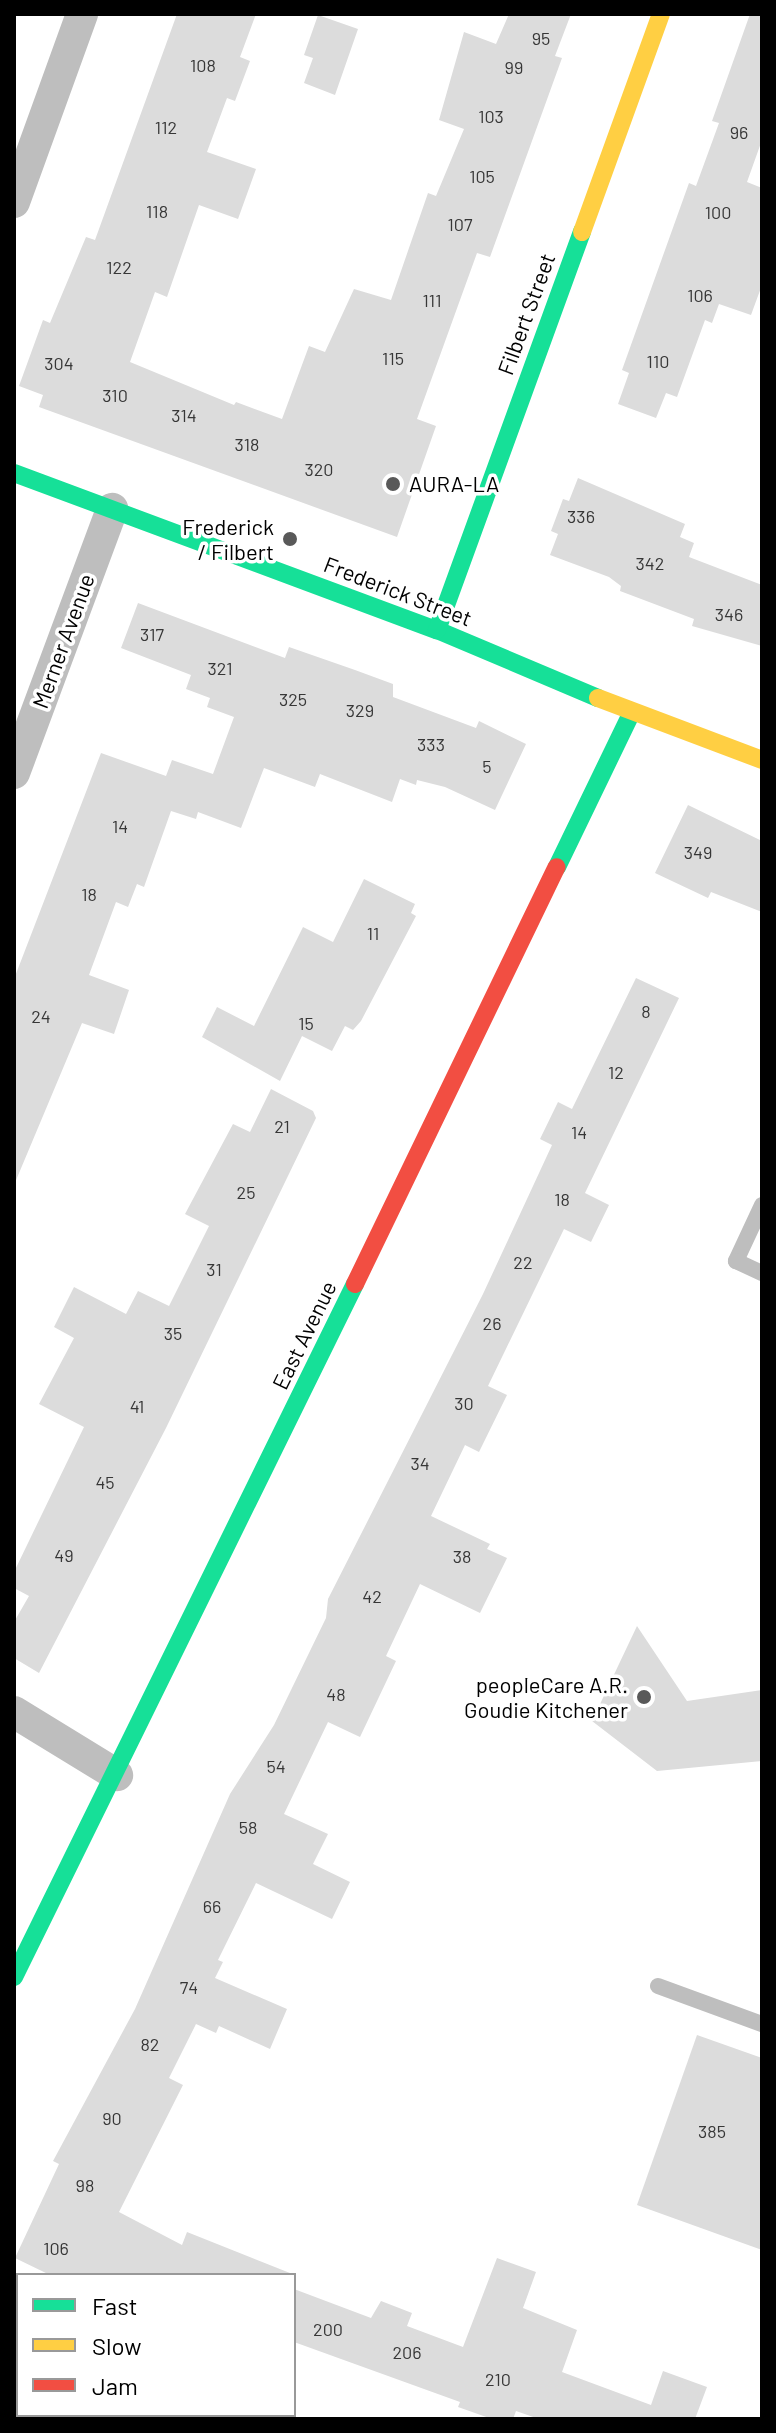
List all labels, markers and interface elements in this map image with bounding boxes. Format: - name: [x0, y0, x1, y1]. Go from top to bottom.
- house number: 95: [532, 27, 550, 49]
- house number: 108: [190, 54, 216, 76]
- house number: 99: [505, 56, 523, 78]
- house number: 103: [478, 105, 504, 127]
- house number: 112: [155, 116, 177, 138]
- house number: 96: [730, 121, 748, 143]
- house number: 105: [469, 165, 495, 187]
- house number: 118: [146, 200, 168, 222]
- house number: 100: [705, 201, 731, 223]
- house number: 107: [448, 213, 472, 235]
- street label: Filbert Street: [492, 250, 560, 378]
- house number: 122: [106, 256, 132, 278]
- house number: 106: [687, 284, 713, 306]
- house number: 111: [422, 289, 442, 311]
- house number: 115: [382, 347, 404, 369]
- house number: 110: [647, 350, 669, 372]
- house number: 304: [44, 352, 74, 374]
- house number: 310: [102, 384, 128, 406]
- house number: 314: [171, 404, 197, 426]
- house number: 318: [235, 433, 259, 455]
- house number: 320: [304, 458, 334, 480]
- place label: AURA-LA: [409, 471, 499, 497]
- marker: AURA-LA: [384, 475, 402, 493]
- house number: 336: [567, 505, 595, 527]
- place label: Frederick / Filbert: [182, 513, 274, 564]
- marker: Frederick / Filbert: [281, 530, 299, 548]
- street label: Frederick Street: [320, 551, 476, 631]
- house number: 342: [636, 552, 664, 574]
- street label: Merner Avenue: [26, 570, 100, 712]
- house number: 346: [715, 603, 743, 625]
- house number: 317: [140, 623, 164, 645]
- house number: 321: [208, 657, 232, 679]
- house number: 325: [279, 688, 307, 710]
- house number: 329: [346, 699, 374, 721]
- house number: 333: [417, 733, 445, 755]
- house number: 5: [482, 755, 492, 777]
- house number: 14: [112, 815, 128, 837]
- house number: 349: [684, 841, 712, 863]
- house number: 18: [81, 883, 97, 905]
- house number: 11: [367, 922, 379, 944]
- house number: 8: [641, 1000, 651, 1022]
- house number: 24: [31, 1005, 51, 1027]
- house number: 15: [298, 1012, 314, 1034]
- house number: 12: [608, 1061, 624, 1083]
- house number: 21: [274, 1115, 290, 1137]
- house number: 14: [571, 1121, 587, 1143]
- house number: 25: [237, 1181, 255, 1203]
- house number: 18: [554, 1188, 570, 1210]
- house number: 22: [513, 1251, 533, 1273]
- house number: 31: [206, 1258, 222, 1280]
- street label: East Avenue: [266, 1276, 342, 1394]
- house number: 26: [483, 1312, 501, 1334]
- house number: 35: [164, 1322, 182, 1344]
- house number: 30: [454, 1392, 474, 1414]
- house number: 41: [130, 1395, 144, 1417]
- house number: 34: [410, 1452, 430, 1474]
- house number: 45: [95, 1471, 115, 1493]
- house number: 49: [54, 1544, 74, 1566]
- house number: 38: [453, 1545, 471, 1567]
- house number: 42: [362, 1585, 382, 1607]
- place label: peopleCare A.R. Goudie Kitchener: [464, 1671, 628, 1722]
- house number: 48: [326, 1683, 346, 1705]
- marker: peopleCare A.R. Goudie Kitchener: [635, 1688, 653, 1706]
- house number: 54: [266, 1755, 286, 1777]
- house number: 58: [239, 1816, 257, 1838]
- house number: 66: [203, 1895, 221, 1917]
- house number: 74: [180, 1976, 198, 1998]
- house number: 82: [140, 2033, 160, 2055]
- house number: 90: [102, 2107, 122, 2129]
- house number: 385: [698, 2120, 726, 2142]
- house number: 98: [76, 2174, 94, 2196]
- house number: 106: [43, 2237, 69, 2259]
- legend: [16, 2273, 296, 2417]
- text: Fast: [92, 2291, 137, 2320]
- house number: 200: [313, 2318, 343, 2340]
- text: Slow: [92, 2331, 141, 2360]
- house number: 206: [392, 2341, 422, 2363]
- house number: 210: [485, 2368, 511, 2390]
- text: Jam: [92, 2371, 138, 2400]

